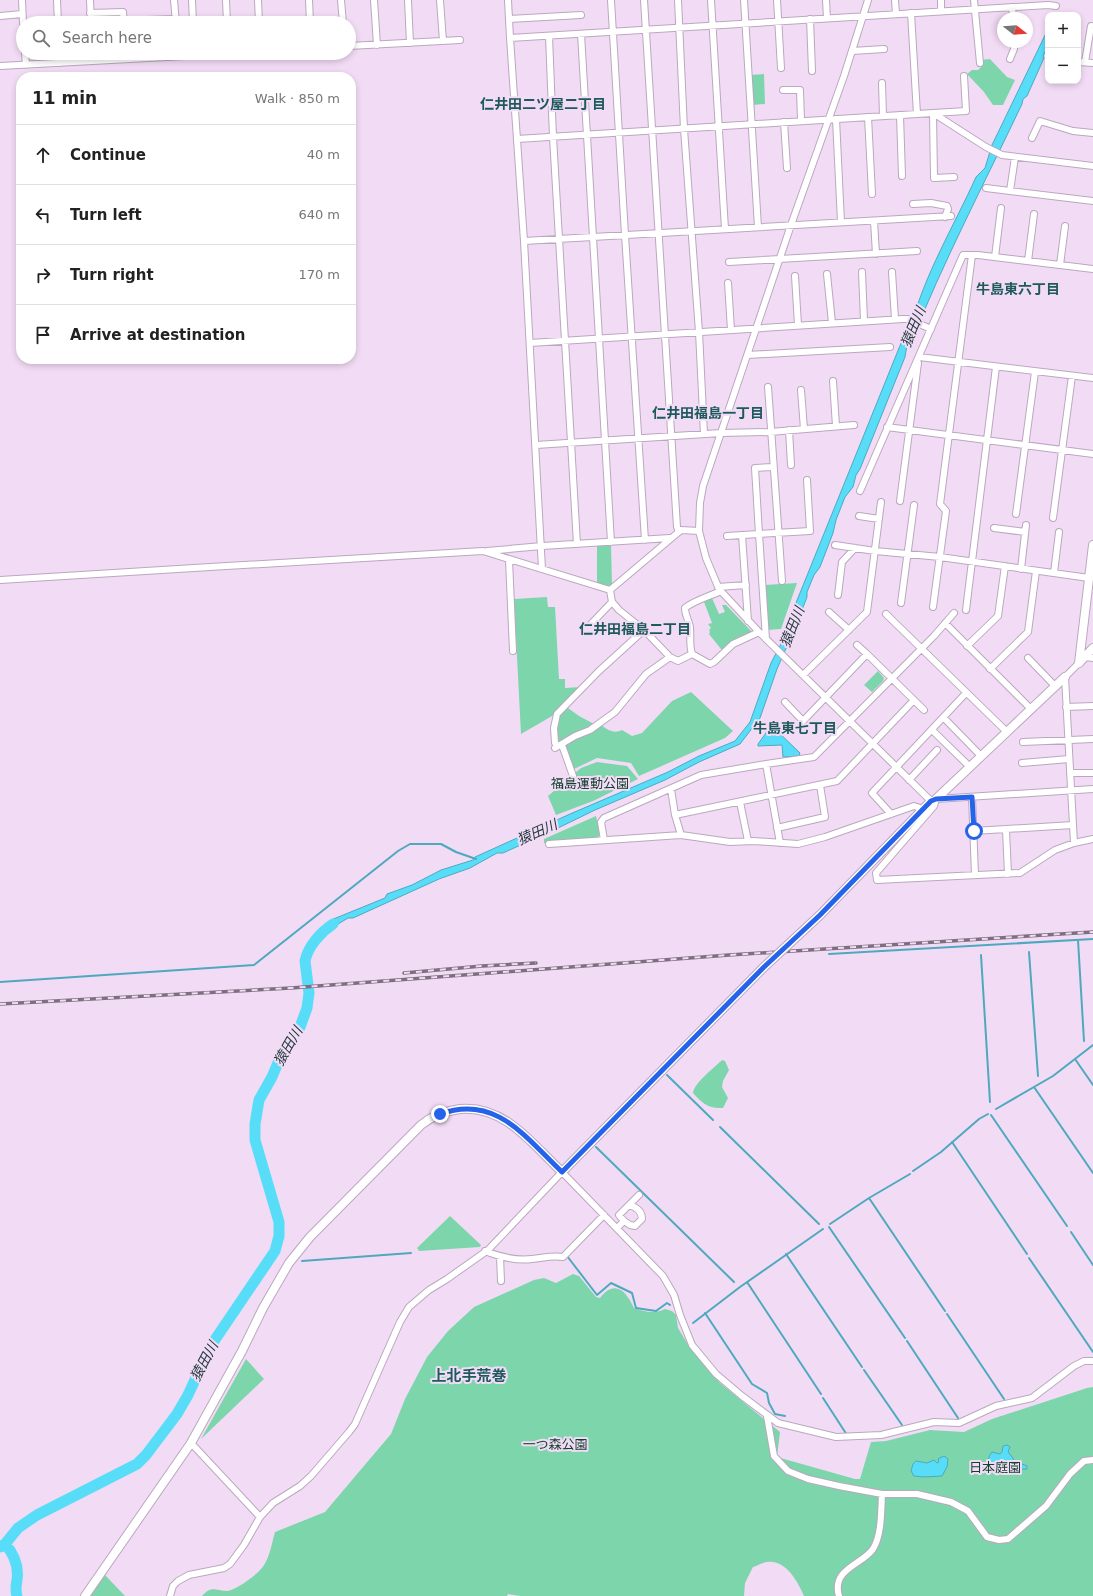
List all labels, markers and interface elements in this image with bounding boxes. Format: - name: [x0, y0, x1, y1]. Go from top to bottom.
- north arrow: [997, 12, 1033, 48]
- map controls: [1045, 12, 1081, 84]
- button: +: [1045, 12, 1081, 48]
- search box: [16, 16, 356, 60]
- icon: search: [30, 27, 52, 49]
- text: Search here: [62, 29, 152, 47]
- button: −: [1045, 48, 1081, 84]
- text: 11 min: [32, 88, 97, 108]
- text: Walk · 850 m: [255, 91, 340, 106]
- district label: 仁井田二ツ屋二丁目: [480, 96, 606, 112]
- icon: ahead: [32, 144, 54, 166]
- text: Continue: [70, 146, 146, 164]
- text: 40 m: [307, 147, 340, 162]
- icon: left: [32, 204, 54, 226]
- text: Turn left: [70, 206, 142, 224]
- text: 640 m: [298, 207, 340, 222]
- icon: right: [32, 264, 54, 286]
- text: Turn right: [70, 266, 154, 284]
- text: 170 m: [298, 267, 340, 282]
- district label: 牛島東六丁目: [976, 281, 1060, 297]
- water label: 猿田川: [897, 303, 929, 349]
- icon: arrive: [32, 324, 54, 346]
- text: Arrive at destination: [70, 326, 245, 344]
- district label: 仁井田福島一丁目: [652, 405, 764, 421]
- water label: 猿田川: [777, 603, 808, 649]
- district label: 仁井田福島二丁目: [579, 621, 691, 637]
- district label: 牛島東七丁目: [753, 720, 837, 736]
- park label: 福島運動公園: [551, 776, 629, 791]
- water label: 猿田川: [515, 815, 561, 848]
- route start: [965, 822, 983, 840]
- water label: 猿田川: [271, 1022, 306, 1068]
- route end: [431, 1105, 449, 1123]
- water label: 猿田川: [187, 1337, 222, 1383]
- district label: 上北手荒巻: [431, 1367, 507, 1385]
- park label: 一つ森公園: [522, 1437, 588, 1452]
- park label: 日本庭園: [969, 1460, 1021, 1475]

